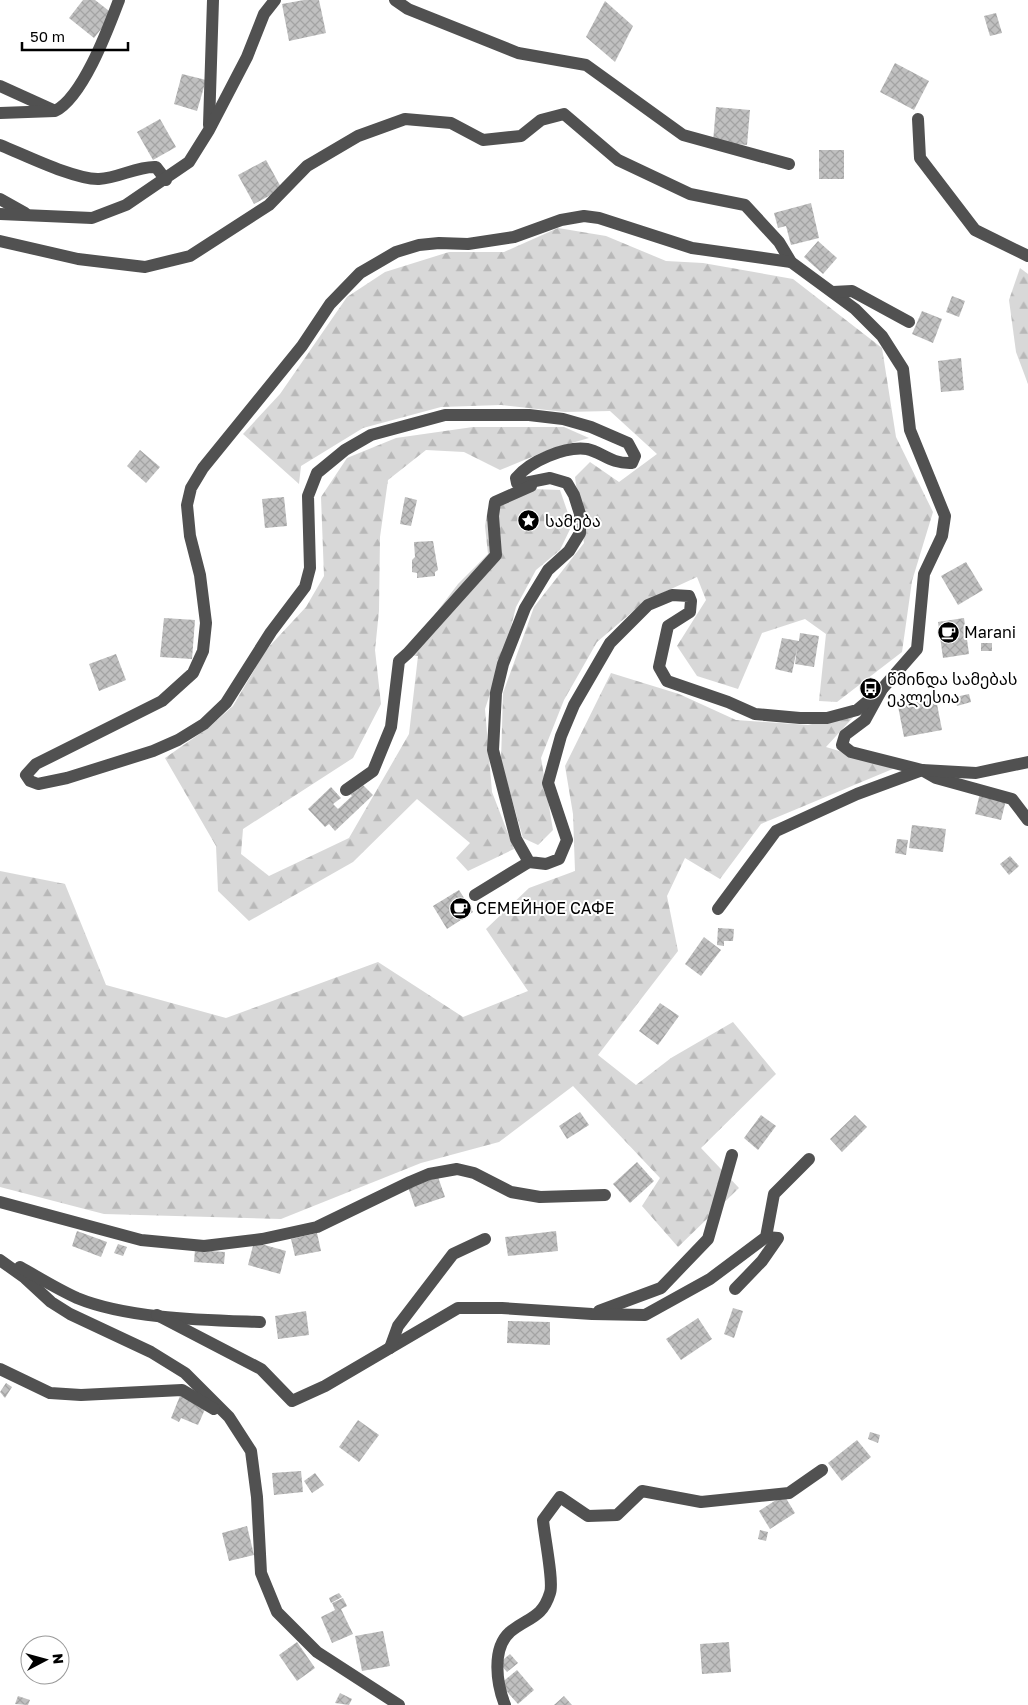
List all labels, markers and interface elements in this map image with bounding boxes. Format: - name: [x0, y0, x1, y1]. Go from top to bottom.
- scale bar: [22, 20, 129, 52]
- text: 50 m: [30, 27, 65, 45]
- place icon: სამება: [517, 509, 541, 533]
- place label: სამება: [545, 511, 601, 531]
- cafe icon: Marani: [936, 620, 960, 644]
- place label: Marani: [964, 622, 1016, 642]
- place label: წმინდა სამებას ეკლესია: [887, 669, 1018, 708]
- bus stop icon: წმინდა სამებას ეკლესია: [859, 676, 883, 700]
- cafe icon: СЕМЕЙНОЕ САФЕ: [448, 896, 472, 920]
- place label: СЕМЕЙНОЕ САФЕ: [476, 898, 615, 918]
- north arrow: [20, 1635, 70, 1685]
- text: N: [49, 1652, 67, 1665]

